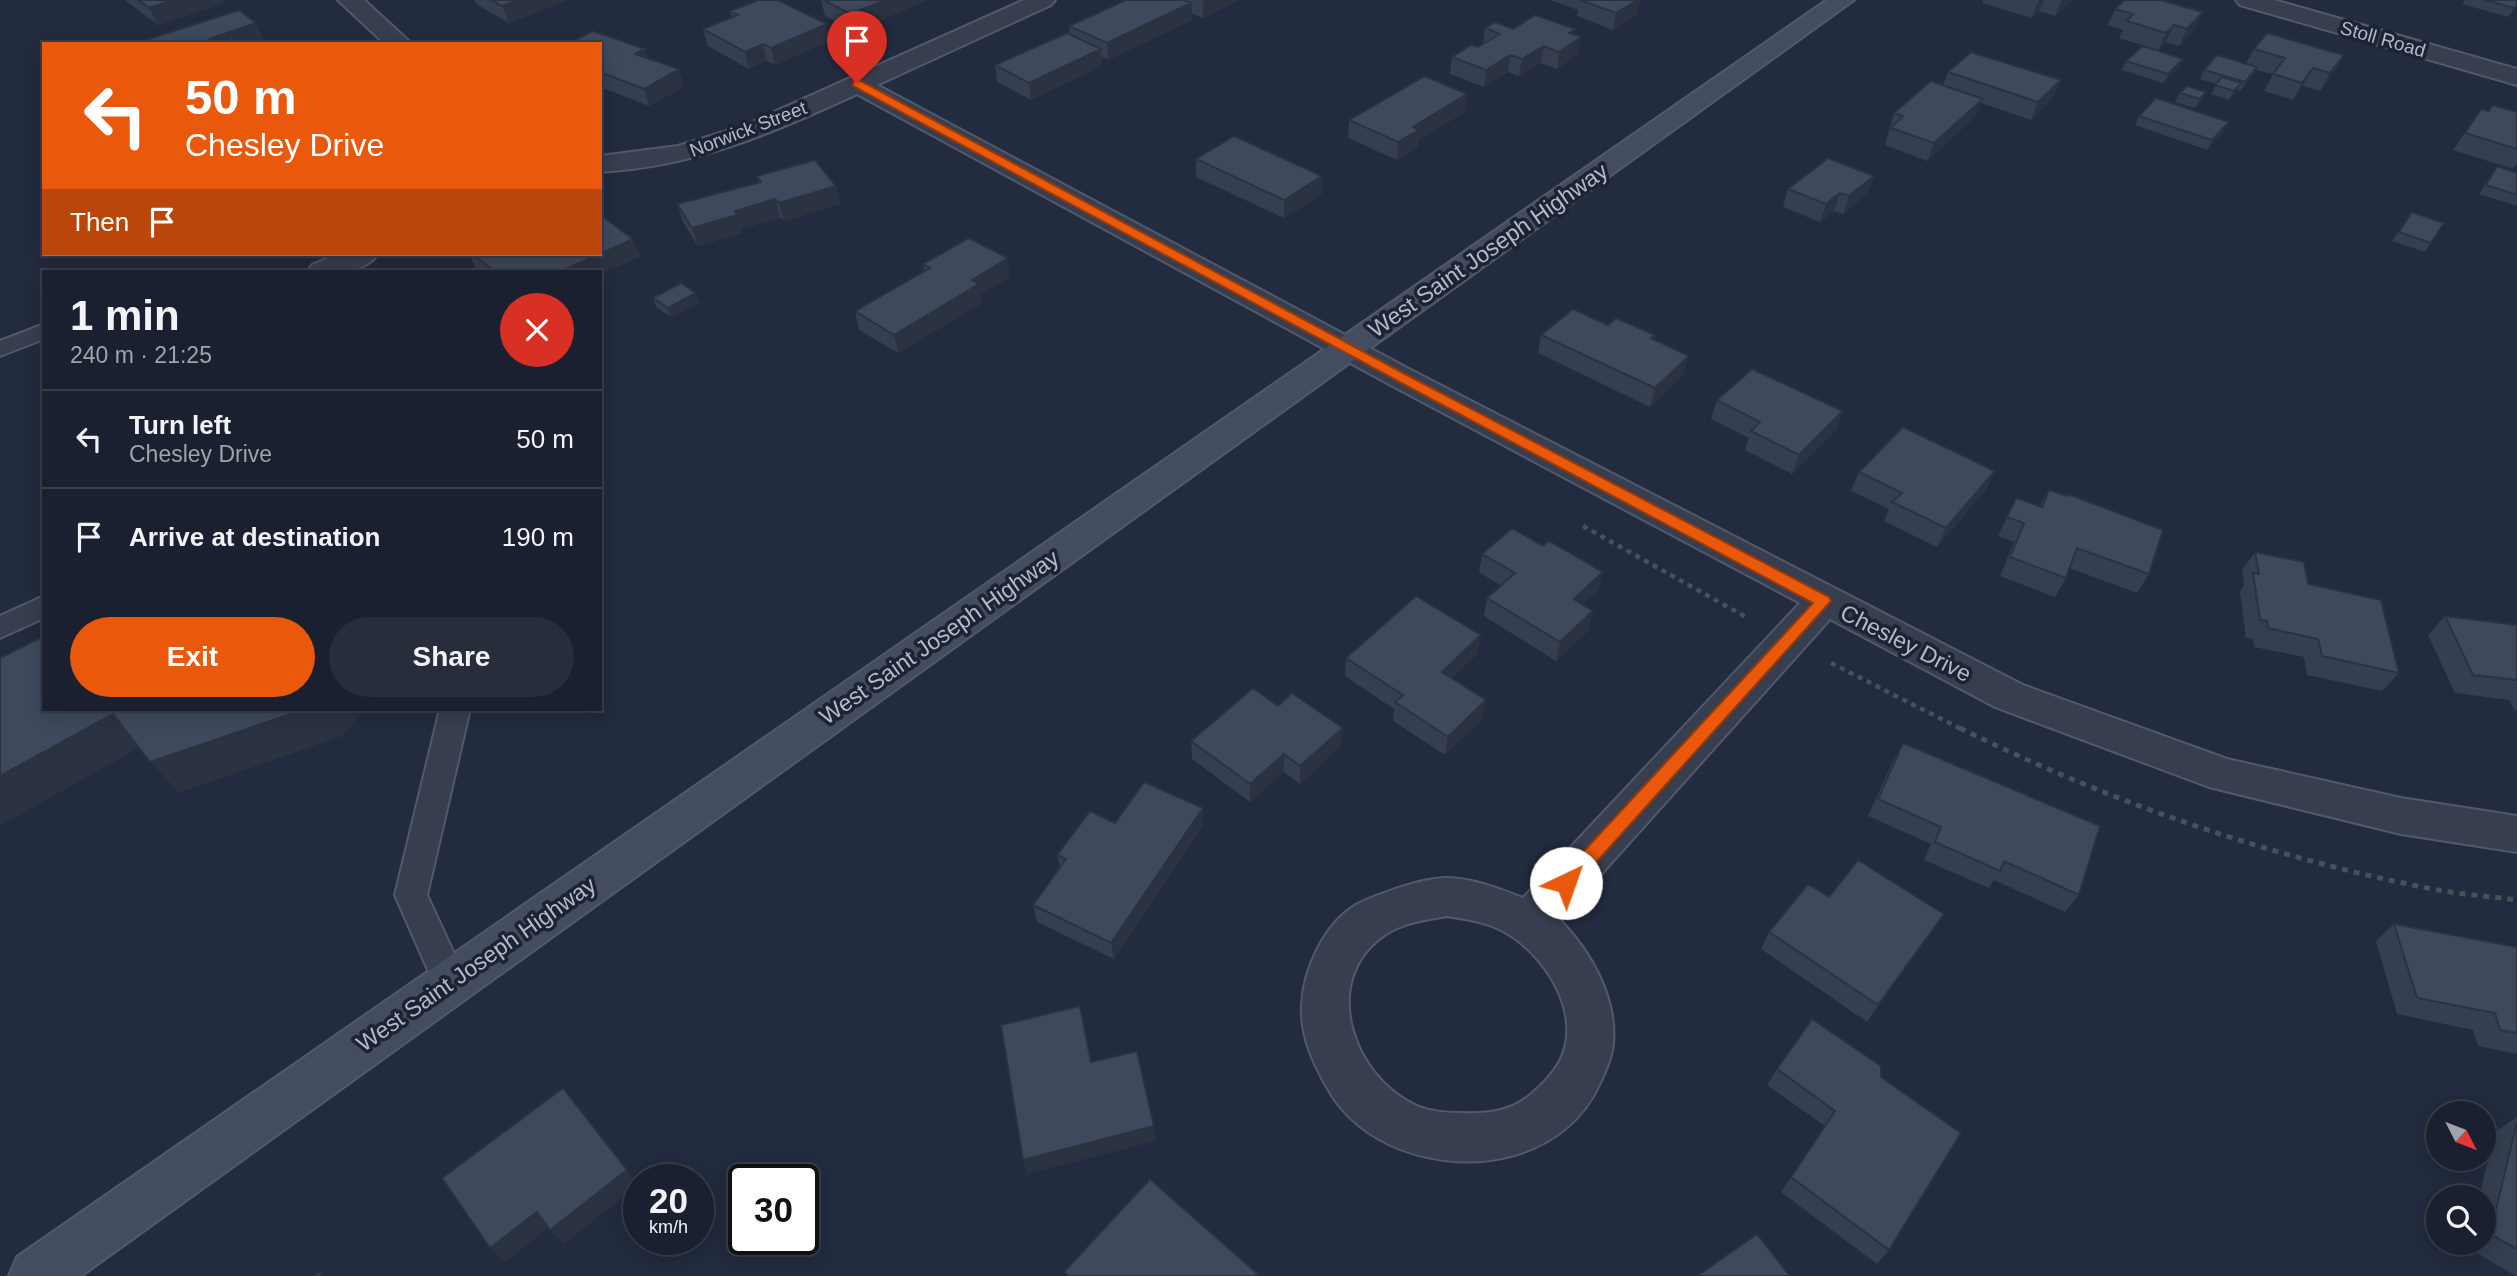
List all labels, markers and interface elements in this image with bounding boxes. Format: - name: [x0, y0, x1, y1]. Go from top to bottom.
- pin: [827, 11, 887, 83]
- street label: Stoll Road: [2338, 17, 2428, 61]
- icon: arrive: [838, 22, 876, 60]
- icon: left: [70, 70, 161, 161]
- text: 50 m: [185, 70, 297, 124]
- street label: Norwick Street: [687, 97, 810, 161]
- text: Chesley Drive: [185, 127, 384, 163]
- street label: West Saint Joseph Highway: [1363, 157, 1613, 343]
- icon: arrive: [143, 203, 181, 241]
- text: Then: [70, 207, 129, 237]
- text: 1 min: [70, 292, 180, 339]
- button: close: [500, 293, 574, 367]
- text: 240 m · 21:25: [70, 342, 212, 368]
- text: Turn left: [129, 410, 231, 440]
- icon: left: [70, 420, 108, 458]
- text: 50 m: [516, 424, 574, 454]
- text: Chesley Drive: [129, 441, 272, 467]
- icon: arrive: [70, 518, 108, 556]
- text: Arrive at destination: [129, 522, 380, 552]
- text: 190 m: [502, 522, 574, 552]
- street label: West Saint Joseph Highway: [814, 544, 1064, 730]
- street label: Chesley Drive: [1836, 599, 1976, 687]
- button: Exit: [70, 617, 315, 697]
- button: Share: [329, 617, 574, 697]
- position arrow: [1529, 846, 1603, 920]
- street label: West Saint Joseph Highway: [351, 871, 601, 1057]
- north arrow: [2426, 1101, 2496, 1171]
- map controls: [2426, 1101, 2496, 1255]
- speed limit sign: 30: [728, 1164, 819, 1255]
- text: 20: [649, 1181, 688, 1220]
- button: search: [2426, 1185, 2496, 1255]
- text: km/h: [649, 1217, 688, 1237]

